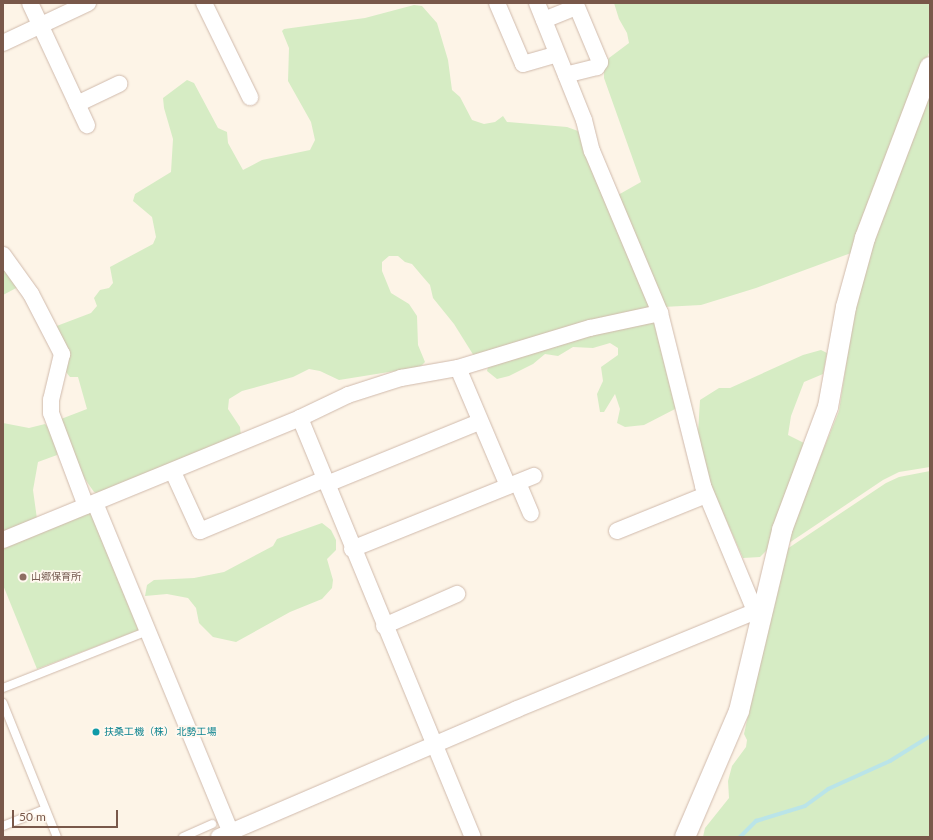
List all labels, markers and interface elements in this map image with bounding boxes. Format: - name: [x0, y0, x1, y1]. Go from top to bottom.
- place label: 山郷保育所: [31, 571, 81, 583]
- marker: 山郷保育所: [18, 572, 28, 582]
- place label: 扶桑工機（株） 北勢工場: [104, 726, 217, 738]
- marker: 扶桑工機（株） 北勢工場: [91, 727, 101, 737]
- scale bar: [14, 802, 120, 828]
- text: 50 m: [19, 809, 46, 824]

